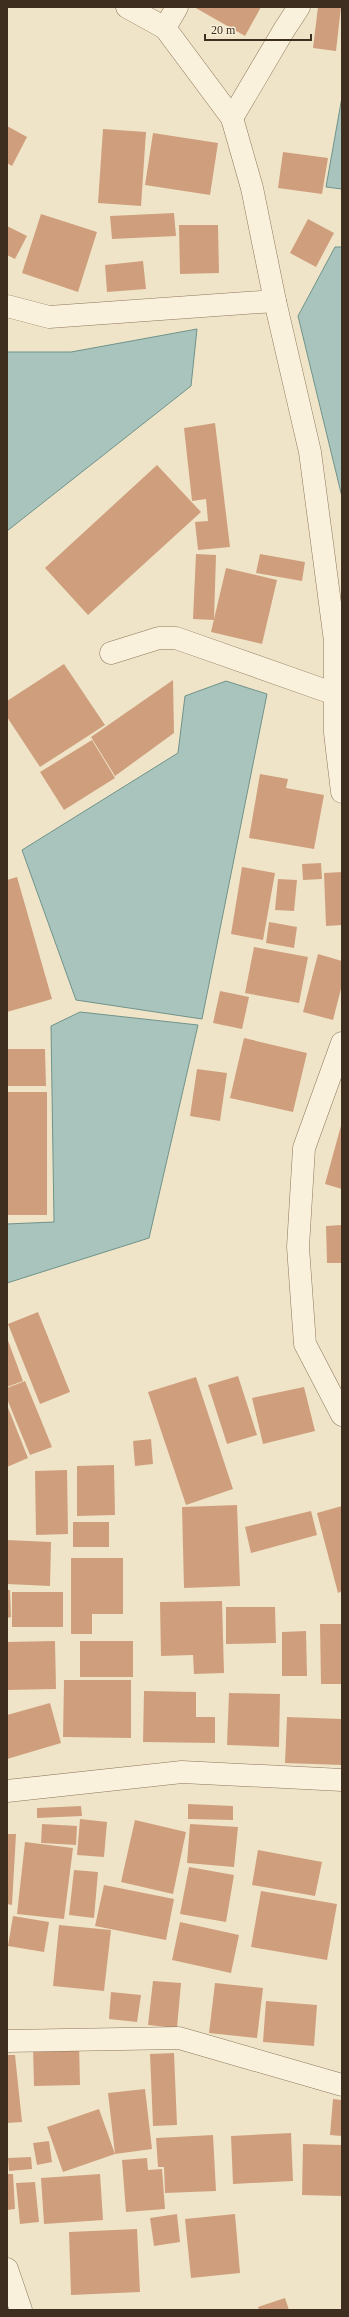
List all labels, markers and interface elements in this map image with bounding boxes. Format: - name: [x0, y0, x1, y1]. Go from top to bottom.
- scale bar: [205, 16, 311, 42]
- text: 20 m: [211, 23, 236, 37]

